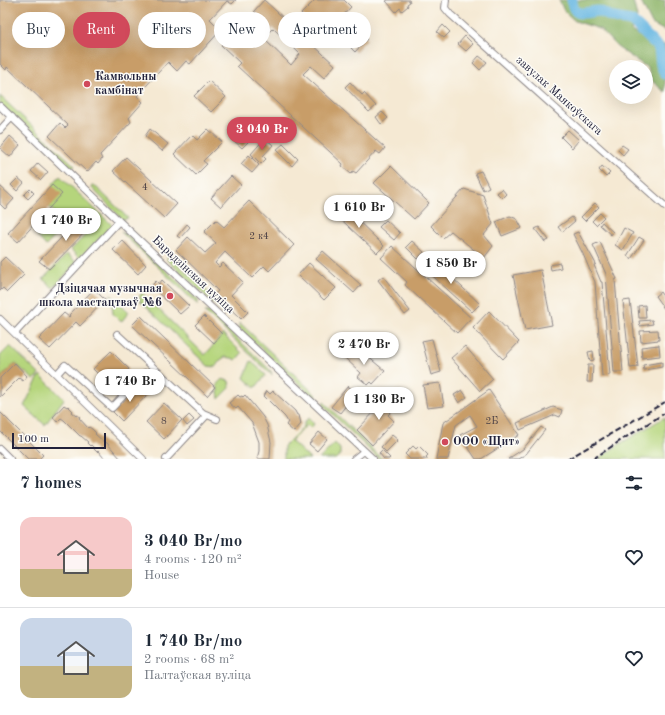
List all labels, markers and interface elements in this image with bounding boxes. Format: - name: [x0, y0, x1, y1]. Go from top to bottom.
- chip: Buy: [12, 12, 65, 48]
- chip: Rent: [73, 12, 130, 48]
- chip: Filters: [138, 12, 206, 48]
- chip: New: [214, 12, 270, 48]
- chip: Apartment: [278, 12, 371, 48]
- street label: завулак Маякоўскага: [514, 54, 605, 138]
- map controls: [609, 60, 653, 104]
- button: layers: [609, 60, 653, 104]
- place label: Камвольны камбінат: [95, 71, 156, 97]
- marker: Камвольны камбінат: [82, 79, 92, 89]
- pin: 3 040 Br: [221, 117, 303, 151]
- text: 3 040 Br: [236, 123, 288, 136]
- house number: 4: [142, 182, 148, 192]
- pin: 1 610 Br: [318, 195, 400, 229]
- text: 1 610 Br: [333, 201, 385, 214]
- pin: 1 740 Br: [25, 208, 107, 242]
- text: 1 740 Br: [40, 214, 92, 227]
- house number: 2 к4: [249, 231, 269, 241]
- street label: Барадзінская вуліца: [150, 233, 237, 316]
- pin: 1 850 Br: [410, 251, 492, 285]
- text: 1 850 Br: [425, 257, 477, 270]
- place label: Дзіцячая музычная школа мастацтваў №6: [39, 283, 162, 309]
- marker: Дзіцячая музычная школа мастацтваў №6: [165, 291, 175, 301]
- pin: 2 470 Br: [323, 332, 405, 366]
- text: 2 470 Br: [338, 338, 390, 351]
- pin: 1 740 Br: [89, 369, 171, 403]
- text: 1 740 Br: [104, 375, 156, 388]
- pin: 1 130 Br: [338, 387, 420, 421]
- text: 1 130 Br: [353, 393, 405, 406]
- house number: 8: [161, 416, 167, 426]
- house number: 2Б: [486, 416, 498, 426]
- scale bar: [12, 431, 106, 450]
- text: 100 m: [18, 434, 49, 445]
- place label: ООО «Щит»: [453, 436, 520, 448]
- marker: ООО «Щит»: [440, 437, 450, 447]
- icon: filters: [623, 472, 645, 494]
- text: 7 homes: [20, 475, 82, 492]
- icon: home: [52, 533, 100, 581]
- text: 3 040 Br/mo: [144, 533, 242, 550]
- icon: heart: [623, 546, 645, 568]
- text: 4 rooms · 120 m²: [144, 553, 242, 566]
- text: House: [144, 569, 179, 582]
- text: 1 740 Br/mo: [144, 633, 242, 650]
- icon: home: [52, 634, 100, 682]
- icon: heart: [623, 647, 645, 669]
- text: 2 rooms · 68 m²: [144, 653, 234, 666]
- text: Палтаўская вуліца: [144, 669, 251, 682]

